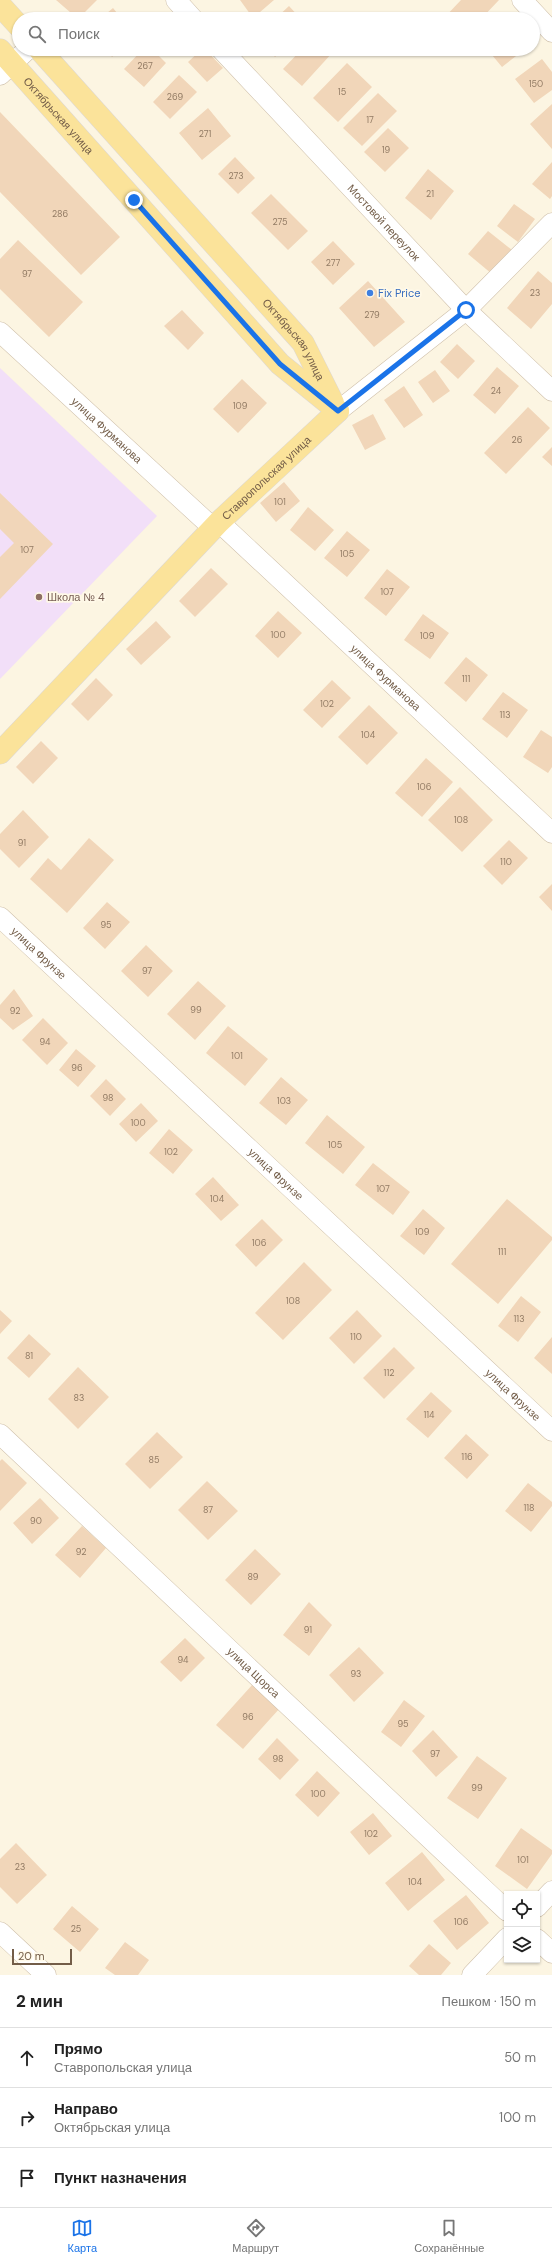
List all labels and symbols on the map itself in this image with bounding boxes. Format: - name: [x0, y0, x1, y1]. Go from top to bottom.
- house number: 267: [137, 60, 153, 72]
- street label: Октябрьская улица: [21, 74, 97, 158]
- house number: 150: [529, 78, 543, 90]
- house number: 15: [338, 86, 346, 98]
- house number: 269: [167, 91, 183, 103]
- house number: 17: [366, 114, 374, 126]
- house number: 271: [199, 128, 212, 140]
- house number: 19: [382, 144, 391, 156]
- house number: 273: [229, 170, 243, 182]
- street label: Мостовой переулок: [345, 181, 423, 264]
- house number: 21: [426, 188, 434, 200]
- route end: [125, 191, 143, 209]
- house number: 286: [52, 208, 68, 220]
- house number: 275: [272, 216, 288, 228]
- house number: 277: [326, 257, 341, 269]
- house number: 97: [22, 268, 32, 280]
- place label: Fix Price: [378, 286, 421, 300]
- house number: 23: [530, 287, 540, 299]
- marker: Fix Price: [365, 288, 375, 298]
- street label: Октябрьская улица: [259, 296, 328, 384]
- route start: [457, 301, 475, 319]
- house number: 279: [364, 309, 380, 321]
- house number: 24: [491, 385, 502, 397]
- street label: улица Фурманова: [69, 394, 146, 467]
- house number: 109: [233, 400, 248, 412]
- street label: Ставропольская улица: [219, 432, 314, 523]
- house number: 26: [512, 434, 523, 446]
- house number: 101: [274, 496, 286, 508]
- house number: 107: [20, 544, 34, 556]
- house number: 105: [340, 548, 354, 560]
- house number: 107: [380, 586, 394, 598]
- place label: Школа № 4: [47, 590, 105, 604]
- marker: Школа № 4: [34, 592, 44, 602]
- house number: 100: [270, 629, 286, 641]
- house number: 109: [420, 630, 435, 642]
- street label: улица Фурманова: [348, 641, 424, 714]
- house number: 111: [462, 673, 470, 685]
- house number: 102: [320, 698, 334, 710]
- house number: 113: [500, 709, 510, 721]
- house number: 104: [361, 729, 376, 741]
- house number: 106: [417, 781, 432, 793]
- house number: 108: [454, 814, 468, 826]
- house number: 91: [18, 837, 26, 849]
- house number: 110: [500, 856, 512, 868]
- house number: 95: [100, 919, 112, 931]
- street label: улица Фрунзе: [8, 924, 69, 982]
- house number: 97: [142, 965, 152, 977]
- house number: 99: [190, 1004, 202, 1016]
- house number: 92: [10, 1005, 20, 1017]
- house number: 94: [39, 1036, 51, 1048]
- house number: 101: [231, 1050, 243, 1062]
- house number: 96: [71, 1062, 83, 1074]
- house number: 98: [103, 1092, 113, 1104]
- house number: 103: [277, 1095, 291, 1107]
- house number: 100: [130, 1117, 146, 1129]
- house number: 105: [328, 1139, 342, 1151]
- street label: улица Фрунзе: [245, 1145, 306, 1203]
- house number: 102: [164, 1146, 178, 1158]
- house number: 107: [376, 1183, 390, 1195]
- house number: 104: [210, 1193, 225, 1205]
- house number: 109: [415, 1226, 430, 1238]
- house number: 106: [252, 1237, 267, 1249]
- house number: 111: [498, 1246, 506, 1258]
- house number: 108: [286, 1295, 300, 1307]
- house number: 113: [514, 1313, 524, 1325]
- house number: 110: [350, 1331, 362, 1343]
- house number: 81: [25, 1350, 33, 1362]
- street label: улица Фрунзе: [483, 1366, 543, 1424]
- house number: 112: [384, 1367, 394, 1379]
- house number: 83: [74, 1392, 84, 1404]
- house number: 114: [423, 1409, 435, 1421]
- house number: 116: [461, 1451, 473, 1463]
- house number: 85: [149, 1454, 159, 1466]
- house number: 118: [523, 1502, 535, 1514]
- house number: 87: [203, 1504, 213, 1516]
- house number: 90: [30, 1515, 42, 1527]
- house number: 92: [76, 1546, 86, 1558]
- house number: 89: [248, 1571, 259, 1583]
- house number: 91: [304, 1624, 312, 1636]
- street label: улица Щорса: [224, 1644, 283, 1701]
- house number: 94: [177, 1654, 189, 1666]
- house number: 93: [351, 1668, 361, 1680]
- house number: 96: [242, 1711, 254, 1723]
- house number: 95: [397, 1718, 409, 1730]
- house number: 97: [430, 1748, 440, 1760]
- house number: 98: [273, 1753, 283, 1765]
- house number: 99: [471, 1782, 483, 1794]
- house number: 100: [310, 1788, 326, 1800]
- house number: 102: [364, 1828, 378, 1840]
- house number: 101: [517, 1854, 529, 1866]
- house number: 23: [15, 1861, 25, 1873]
- house number: 104: [408, 1876, 423, 1888]
- house number: 106: [454, 1916, 469, 1928]
- house number: 25: [71, 1923, 81, 1935]
- scale bar: [12, 1947, 72, 1966]

